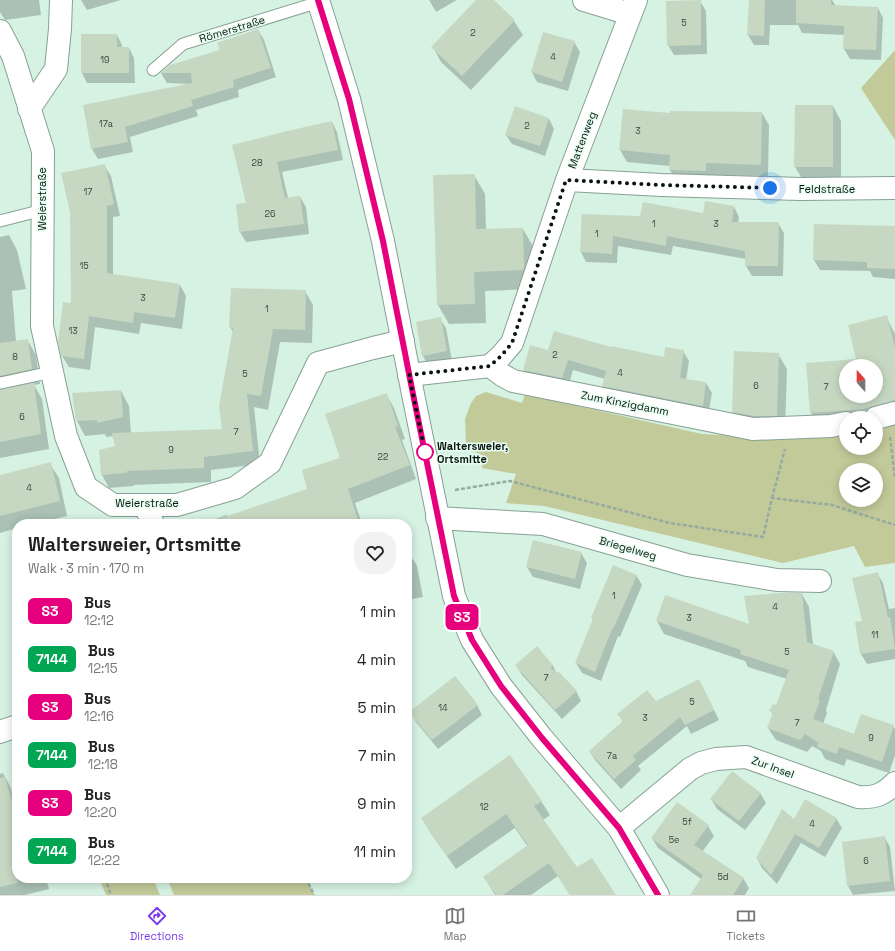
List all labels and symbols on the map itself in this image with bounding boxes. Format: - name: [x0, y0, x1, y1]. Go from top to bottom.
- street label: Römerstraße: [197, 12, 267, 46]
- house number: 5: [681, 17, 687, 29]
- house number: 2: [470, 27, 476, 39]
- house number: 4: [550, 51, 556, 63]
- house number: 19: [100, 54, 110, 66]
- street label: Mattenweg: [565, 110, 599, 170]
- house number: 17a: [99, 118, 113, 130]
- house number: 2: [524, 120, 530, 132]
- house number: 3: [635, 125, 641, 137]
- house number: 28: [251, 157, 263, 169]
- street label: Weierstraße: [35, 167, 49, 231]
- your location: [760, 178, 780, 198]
- street label: Feldstraße: [799, 182, 855, 196]
- house number: 17: [84, 186, 92, 198]
- house number: 26: [265, 208, 276, 220]
- house number: 1: [652, 218, 656, 230]
- house number: 3: [713, 218, 719, 230]
- house number: 1: [595, 228, 599, 240]
- house number: 15: [79, 260, 89, 272]
- house number: 3: [140, 292, 146, 304]
- house number: 1: [265, 303, 269, 315]
- house number: 13: [68, 325, 78, 337]
- house number: 2: [552, 349, 558, 361]
- house number: 8: [12, 351, 18, 363]
- north arrow: [839, 359, 883, 403]
- house number: 4: [617, 367, 623, 379]
- house number: 5: [242, 368, 248, 380]
- house number: 6: [753, 380, 759, 392]
- house number: 7: [823, 381, 829, 393]
- street label: Zum Kinzigdamm: [580, 388, 670, 418]
- house number: 6: [19, 411, 25, 423]
- house number: 7: [233, 426, 239, 438]
- place label: Waltersweier, Ortsmitte: [437, 439, 508, 466]
- marker: Waltersweier, Ortsmitte: [416, 443, 434, 461]
- house number: 9: [168, 444, 174, 456]
- house number: 22: [378, 451, 388, 463]
- house number: 4: [26, 482, 32, 494]
- street label: Weierstraße: [115, 496, 179, 510]
- street label: Briegelweg: [598, 533, 658, 563]
- house number: 1: [612, 590, 616, 602]
- house number: 4: [772, 601, 778, 613]
- line badge: S3: [444, 604, 480, 630]
- house number: 3: [686, 612, 692, 624]
- house number: 11: [871, 629, 879, 641]
- house number: 5: [784, 646, 790, 658]
- house number: 7: [543, 672, 549, 684]
- house number: 5: [689, 696, 695, 708]
- house number: 14: [438, 702, 448, 714]
- house number: 3: [642, 712, 648, 724]
- house number: 7: [794, 717, 800, 729]
- house number: 9: [868, 732, 874, 744]
- house number: 7a: [607, 750, 617, 762]
- street label: Zur Insel: [750, 753, 796, 781]
- house number: 12: [479, 801, 489, 813]
- house number: 5f: [682, 816, 692, 828]
- house number: 4: [809, 818, 815, 830]
- house number: 5e: [669, 834, 679, 846]
- house number: 6: [863, 855, 869, 867]
- house number: 5d: [717, 871, 729, 883]

